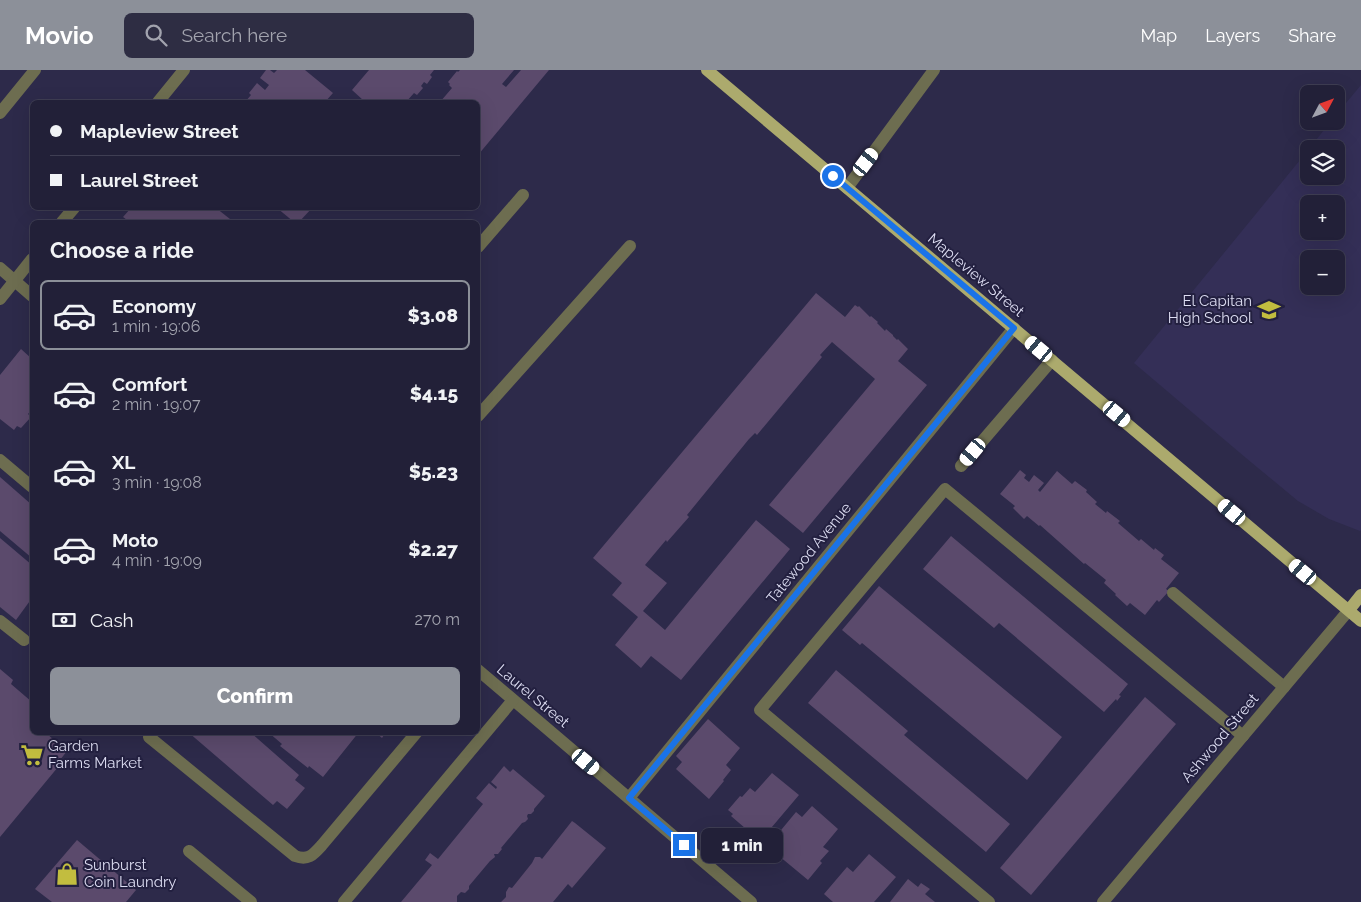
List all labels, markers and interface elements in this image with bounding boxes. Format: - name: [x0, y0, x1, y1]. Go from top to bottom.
- search box: [124, 13, 474, 58]
- text: Movio: [25, 21, 94, 50]
- icon: search: [142, 21, 170, 49]
- text: Search here: [182, 24, 287, 46]
- text: Map: [1141, 25, 1177, 46]
- text: Layers: [1205, 25, 1260, 46]
- text: Share: [1288, 25, 1336, 46]
- north arrow: [1300, 85, 1345, 130]
- map controls: [1300, 85, 1345, 295]
- text: Mapleview Street: [80, 120, 239, 142]
- button: layers: [1300, 140, 1345, 185]
- car: [850, 146, 881, 178]
- route start: [822, 165, 844, 187]
- text: Laurel Street: [80, 169, 198, 191]
- button: +: [1300, 195, 1345, 240]
- street label: Mapleview Street: [924, 229, 1028, 321]
- text: Choose a ride: [50, 237, 194, 263]
- button: −: [1300, 250, 1345, 295]
- place label: El Capitan High School: [1168, 292, 1253, 327]
- icon: car: [52, 293, 97, 338]
- text: Economy: [112, 295, 196, 317]
- school or university icon: El Capitan High School: [1256, 297, 1282, 323]
- text: $3.08: [407, 304, 458, 326]
- text: 1 min · 19:06: [112, 317, 200, 336]
- car: [1022, 334, 1055, 364]
- icon: car: [52, 371, 97, 416]
- text: Comfort: [112, 373, 187, 395]
- text: $4.15: [410, 382, 458, 404]
- text: 2 min · 19:07: [112, 395, 201, 414]
- car: [1100, 399, 1133, 429]
- car: [957, 436, 988, 468]
- icon: car: [52, 449, 97, 494]
- text: XL: [112, 451, 135, 473]
- text: $5.23: [409, 460, 458, 482]
- text: 3 min · 19:08: [112, 473, 202, 492]
- car: [1215, 497, 1248, 527]
- street label: Tatewood Avenue: [763, 499, 855, 607]
- icon: car: [52, 527, 97, 572]
- text: Moto: [112, 529, 158, 551]
- text: $2.27: [408, 538, 458, 560]
- text: 4 min · 19:09: [112, 551, 202, 570]
- car: [1286, 557, 1319, 587]
- icon: cash: [50, 606, 78, 634]
- text: Cash: [90, 609, 134, 631]
- text: 270 m: [415, 610, 460, 629]
- street label: Laurel Street: [493, 661, 573, 731]
- button: Confirm: [50, 667, 460, 725]
- street label: Ashwood Street: [1178, 690, 1262, 786]
- place label: Garden Farms Market: [48, 737, 142, 772]
- supermarket icon: Garden Farms Market: [19, 742, 45, 768]
- car: [569, 747, 602, 777]
- callout: 1 min: [702, 828, 784, 862]
- route end: [673, 834, 695, 856]
- text: 1 min: [721, 836, 763, 855]
- place label: Sunburst Coin Laundry: [84, 856, 176, 891]
- shop icon: Sunburst Coin Laundry: [54, 861, 80, 887]

